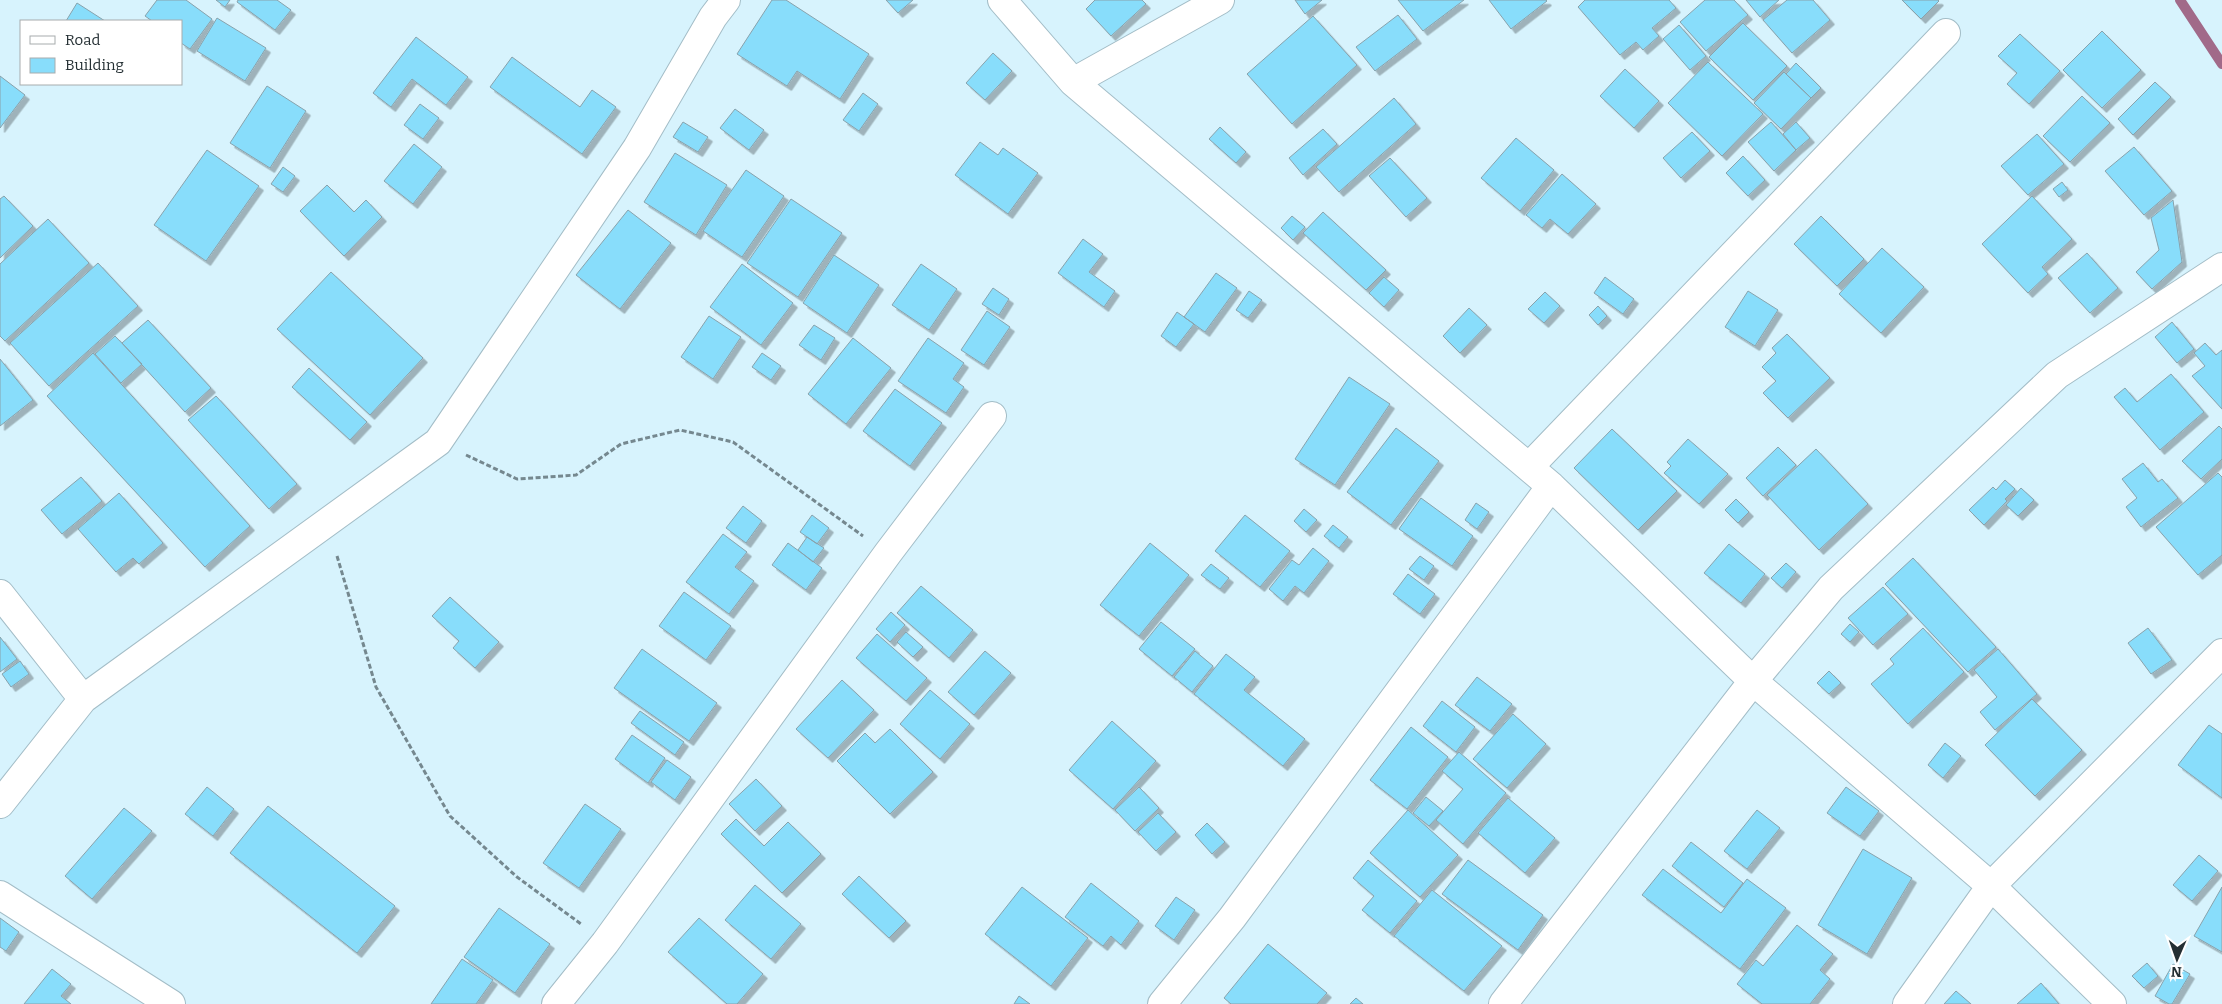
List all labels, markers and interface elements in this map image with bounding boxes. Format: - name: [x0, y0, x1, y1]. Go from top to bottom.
- legend: [20, 20, 182, 85]
- text: Road: [65, 31, 100, 49]
- text: Building: [65, 56, 124, 74]
- north arrow: [2152, 934, 2202, 984]
- text: N: [2171, 963, 2182, 980]

